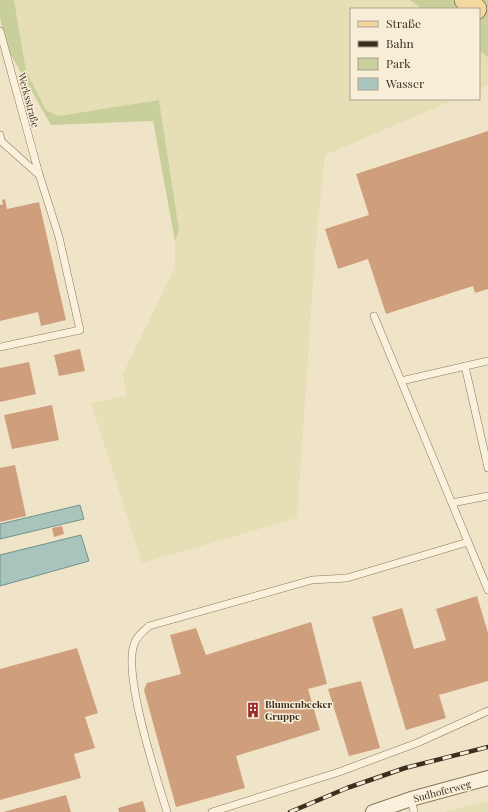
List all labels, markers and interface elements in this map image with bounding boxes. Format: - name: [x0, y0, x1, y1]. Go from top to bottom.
- legend: [350, 8, 480, 100]
- text: Straße: [386, 15, 421, 31]
- text: Bahn: [386, 35, 414, 51]
- text: Park: [386, 55, 411, 71]
- street label: Werksstraße: [15, 70, 43, 129]
- text: Wasser: [385, 75, 425, 91]
- place label: Blumenbecker Gruppe: [265, 697, 332, 723]
- building icon: Blumenbecker Gruppe: [244, 701, 262, 719]
- street label: Sudhoferweg: [412, 776, 473, 805]

